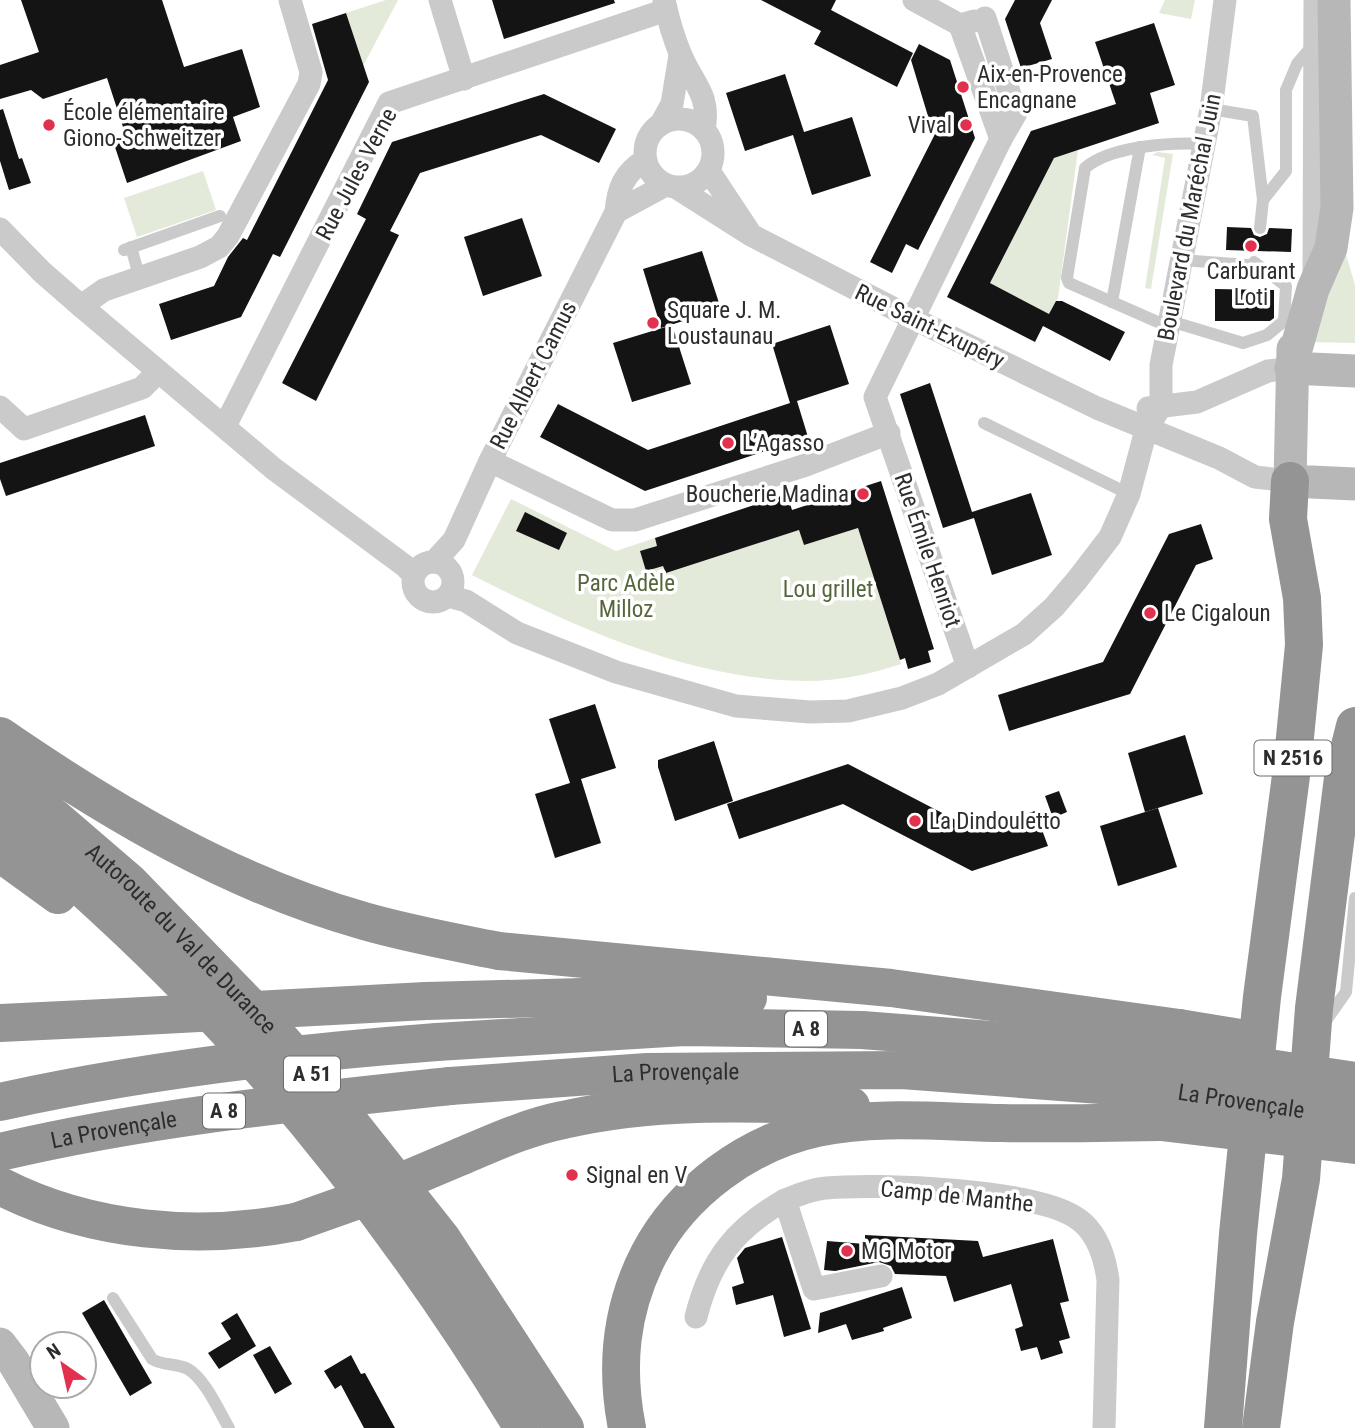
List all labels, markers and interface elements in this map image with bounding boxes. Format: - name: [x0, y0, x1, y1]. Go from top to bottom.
- place label: Aix-en-Provence Encagnane: [977, 61, 1123, 114]
- marker: Aix-en-Provence Encagnane: [955, 79, 971, 95]
- street label: Boulevard du Maréchal Juin: [1152, 91, 1227, 343]
- place label: École élémentaire Giono-Schweitzer: [63, 98, 224, 152]
- street label: Rue Jules Verne: [310, 104, 403, 245]
- place label: Vival: [908, 112, 952, 139]
- marker: École élémentaire Giono-Schweitzer: [41, 117, 57, 133]
- marker: Vival: [958, 117, 974, 133]
- marker: Carburant Loti: [1243, 238, 1259, 254]
- place label: Carburant Loti: [1206, 258, 1296, 311]
- street label: Rue Saint-Exupéry: [851, 279, 1009, 374]
- street label: Rue Albert Camus: [484, 297, 582, 454]
- place label: Square J. M. Loustaunau: [667, 297, 781, 350]
- marker: Square J. M. Loustaunau: [645, 315, 661, 331]
- place label: L’Agasso: [742, 430, 824, 457]
- marker: L’Agasso: [720, 435, 736, 451]
- street label: Rue Émile Henriot: [888, 469, 968, 631]
- place label: Boucherie Madina: [686, 481, 849, 508]
- marker: Boucherie Madina: [855, 486, 871, 502]
- park label: Parc Adèle Milloz: [577, 570, 675, 623]
- park label: Lou grillet: [783, 576, 873, 603]
- place label: Le Cigaloun: [1164, 600, 1271, 627]
- marker: Le Cigaloun: [1142, 605, 1158, 621]
- road number: N 2516: [1254, 740, 1332, 776]
- place label: La Dindouletto: [929, 808, 1061, 835]
- marker: La Dindouletto: [907, 813, 923, 829]
- street label: Autoroute du Val de Durance: [80, 838, 282, 1039]
- road number: A 8: [785, 1012, 827, 1046]
- road number: A 51: [284, 1056, 340, 1092]
- street label: La Provençale: [611, 1058, 739, 1088]
- street label: La Provençale: [1176, 1079, 1306, 1124]
- road number: A 8: [203, 1094, 245, 1128]
- street label: La Provençale: [48, 1106, 179, 1154]
- place label: Signal en V: [586, 1162, 687, 1189]
- marker: Signal en V: [564, 1167, 580, 1183]
- street label: Camp de Manthe: [879, 1175, 1035, 1218]
- place label: MG Motor: [861, 1238, 951, 1265]
- marker: MG Motor: [839, 1243, 855, 1259]
- north arrow: [28, 1330, 98, 1400]
- text: N: [43, 1339, 65, 1364]

